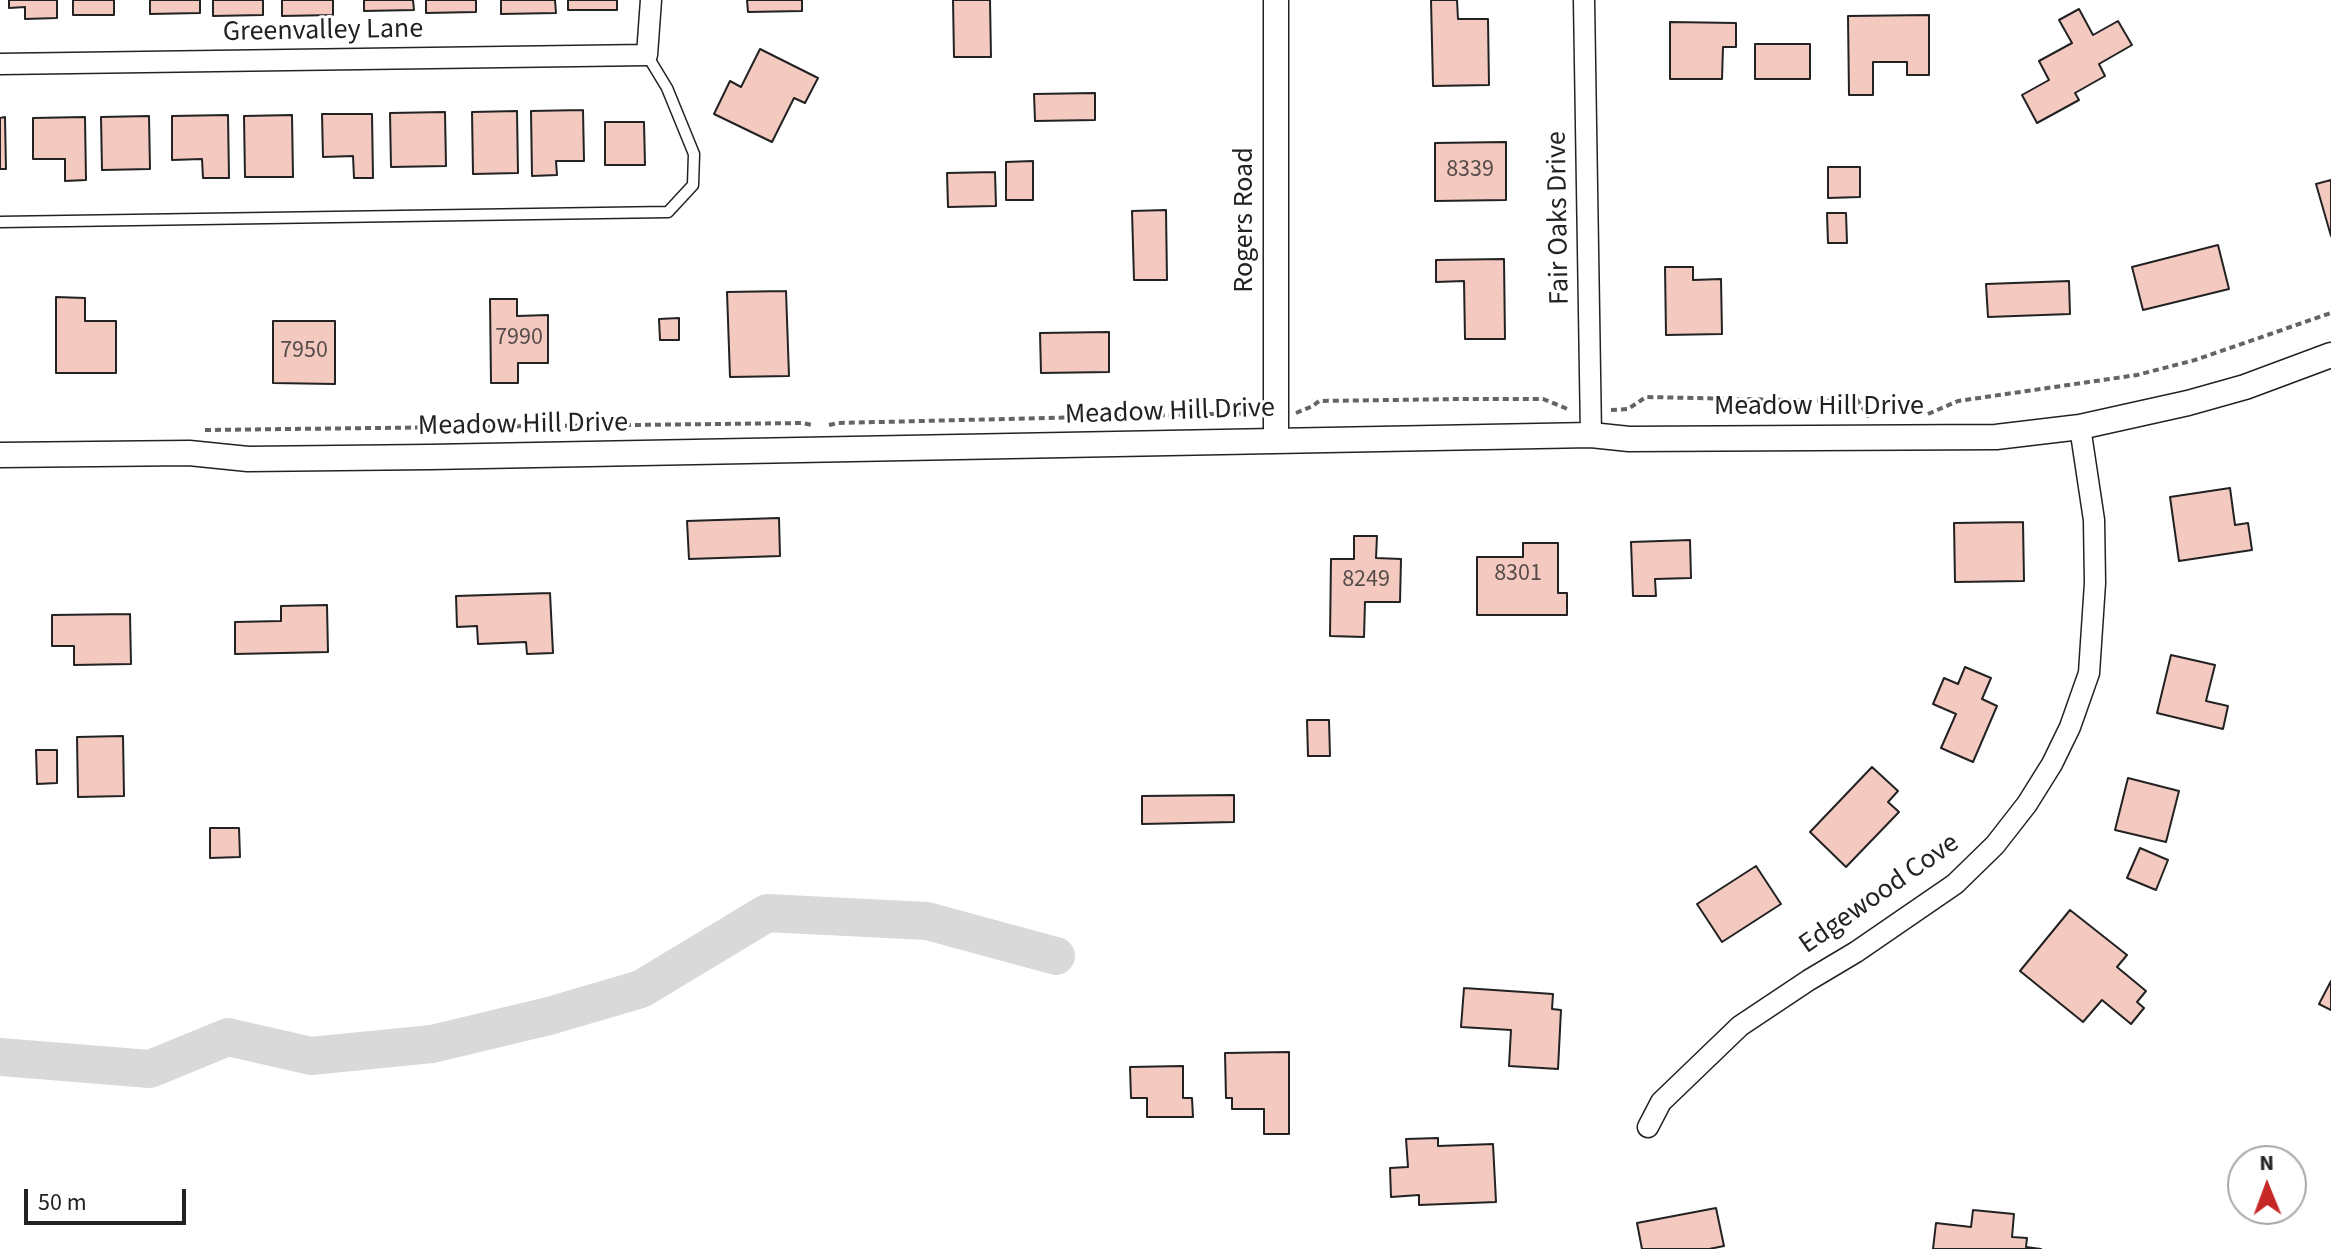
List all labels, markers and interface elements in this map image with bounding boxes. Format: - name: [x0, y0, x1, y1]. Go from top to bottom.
- street label: Greenvalley Lane: [223, 13, 423, 51]
- street label: Fair Oaks Drive: [1542, 131, 1578, 305]
- street label: Rogers Road: [1229, 147, 1263, 293]
- house number: 8339: [1446, 157, 1494, 185]
- house number: 7990: [495, 325, 543, 353]
- house number: 7950: [280, 338, 328, 366]
- street label: Meadow Hill Drive: [1714, 391, 1924, 425]
- street label: Meadow Hill Drive: [1064, 393, 1276, 433]
- street label: Meadow Hill Drive: [418, 407, 628, 445]
- house number: 8301: [1494, 561, 1542, 589]
- house number: 8249: [1342, 567, 1390, 595]
- street label: Edgewood Cove: [1794, 828, 1966, 962]
- north arrow: [2227, 1145, 2307, 1225]
- text: N: [2259, 1147, 2274, 1179]
- scale bar: [28, 1173, 190, 1223]
- text: 50 m: [38, 1185, 87, 1220]

